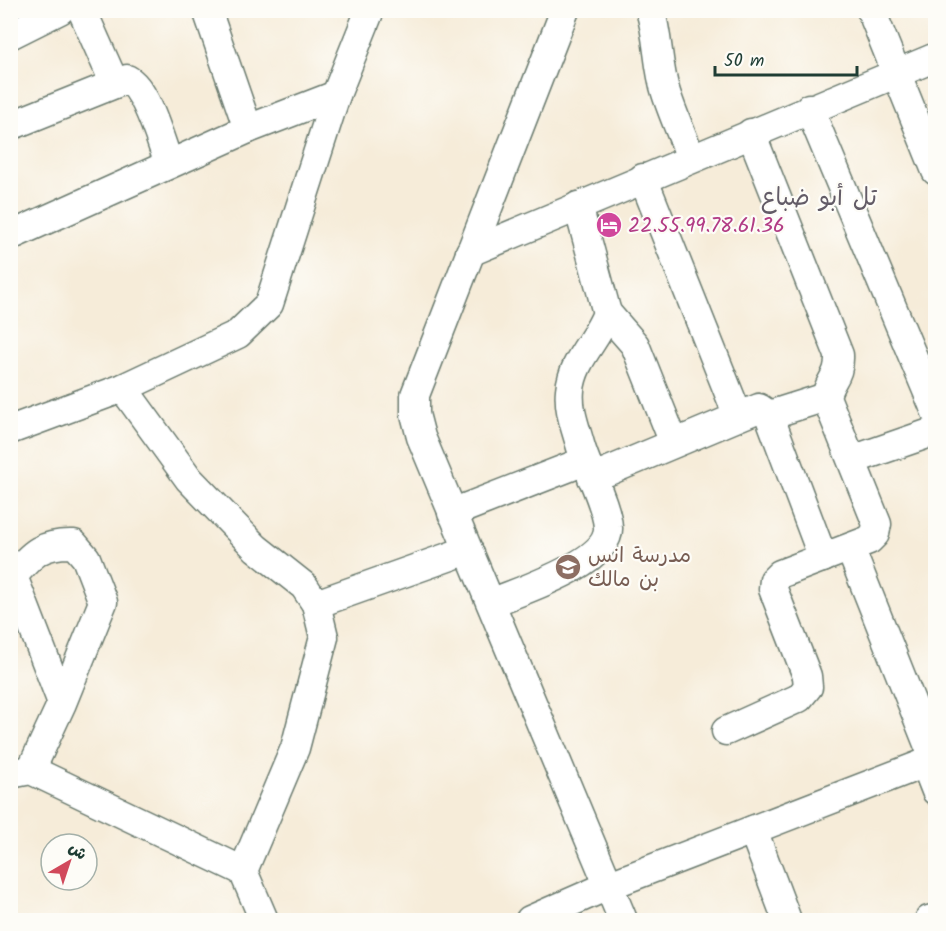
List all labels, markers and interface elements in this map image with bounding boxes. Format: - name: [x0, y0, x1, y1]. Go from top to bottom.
- scale bar: [715, 39, 858, 77]
- text: 50 m: [724, 47, 764, 76]
- district label: تل أبو ضباع: [761, 179, 878, 218]
- hotel icon: 22.55.99.78.61.36: [594, 210, 624, 240]
- place label: 22.55.99.78.61.36: [628, 210, 785, 243]
- place label: مدرسة انس بن مالك: [588, 540, 691, 597]
- school or university icon: مدرسة انس بن مالك: [553, 552, 583, 582]
- north arrow: [39, 832, 99, 892]
- text: ش: [63, 836, 92, 867]

